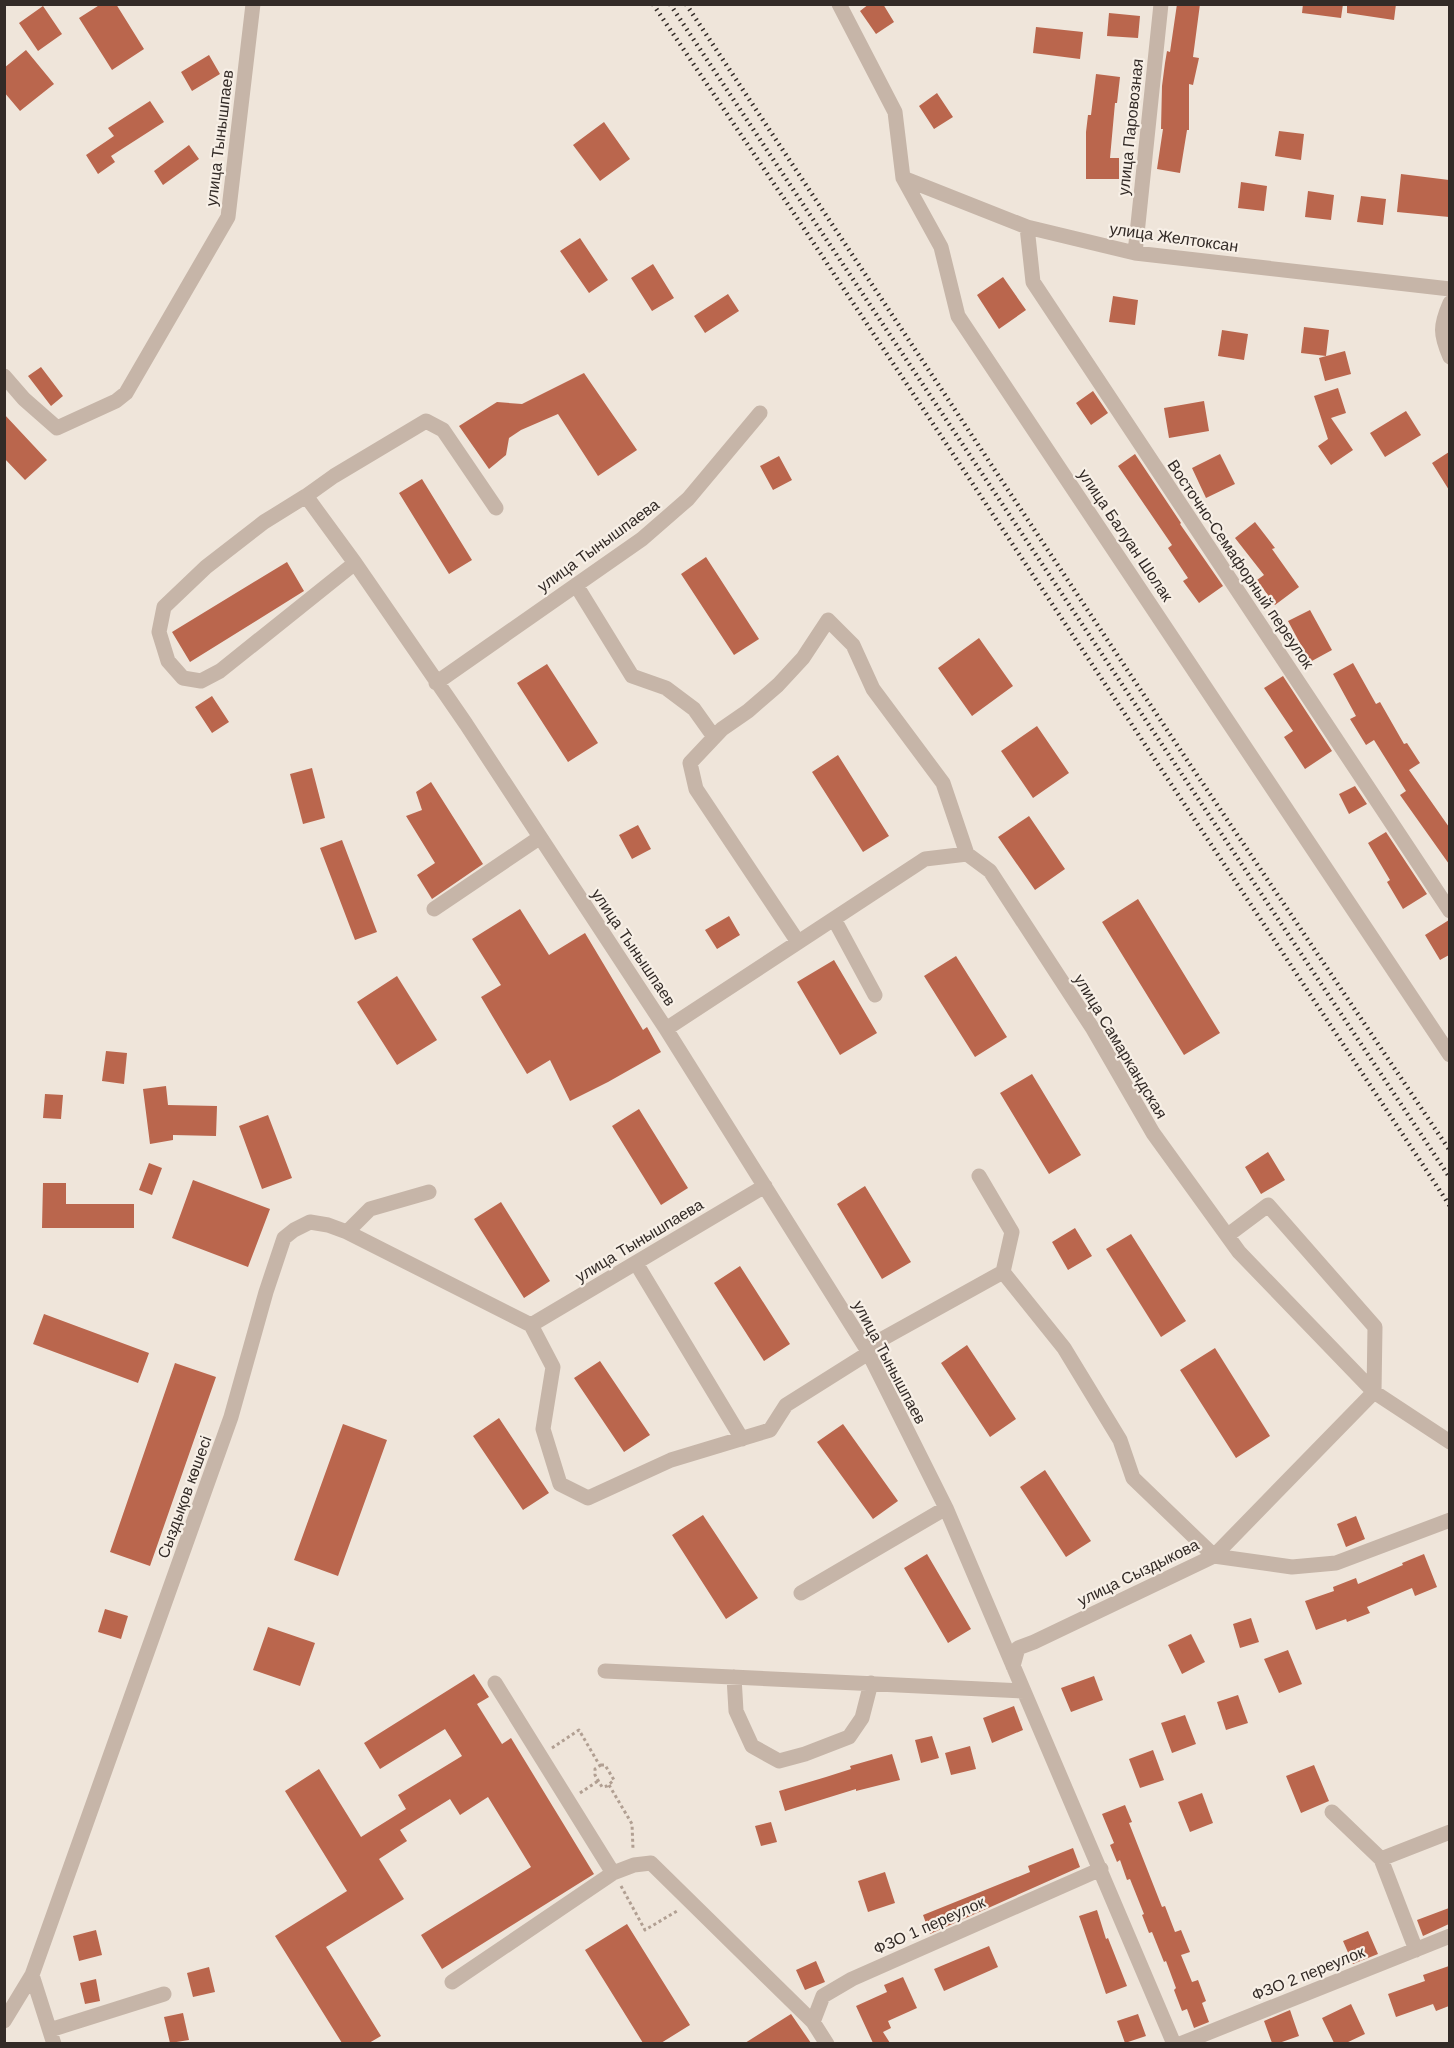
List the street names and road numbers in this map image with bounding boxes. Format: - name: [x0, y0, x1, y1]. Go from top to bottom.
- street label: улица Паровозная: [1115, 58, 1146, 196]
- street label: улица Тынышпаев: [203, 69, 236, 207]
- street label: улица Желтоксан: [1109, 220, 1239, 255]
- street label: Восточно-Семафорный переулок: [1164, 457, 1318, 673]
- street label: улица Балуан Шолак: [1075, 466, 1177, 605]
- street label: улица Тынышпаева: [534, 496, 662, 595]
- street label: улица Тынышпаев: [588, 886, 679, 1009]
- street label: улица Самаркандская: [1071, 971, 1170, 1121]
- street label: улица Тынышпаева: [572, 1196, 706, 1285]
- street label: улица Тынышпаев: [850, 1298, 929, 1427]
- street label: Сыздықов көшесі: [154, 1434, 215, 1561]
- street label: улица Сыздыкова: [1075, 1536, 1202, 1609]
- street label: ФЗО 1 переулок: [871, 1893, 988, 1958]
- street label: ФЗО 2 переулок: [1249, 1943, 1368, 2004]

